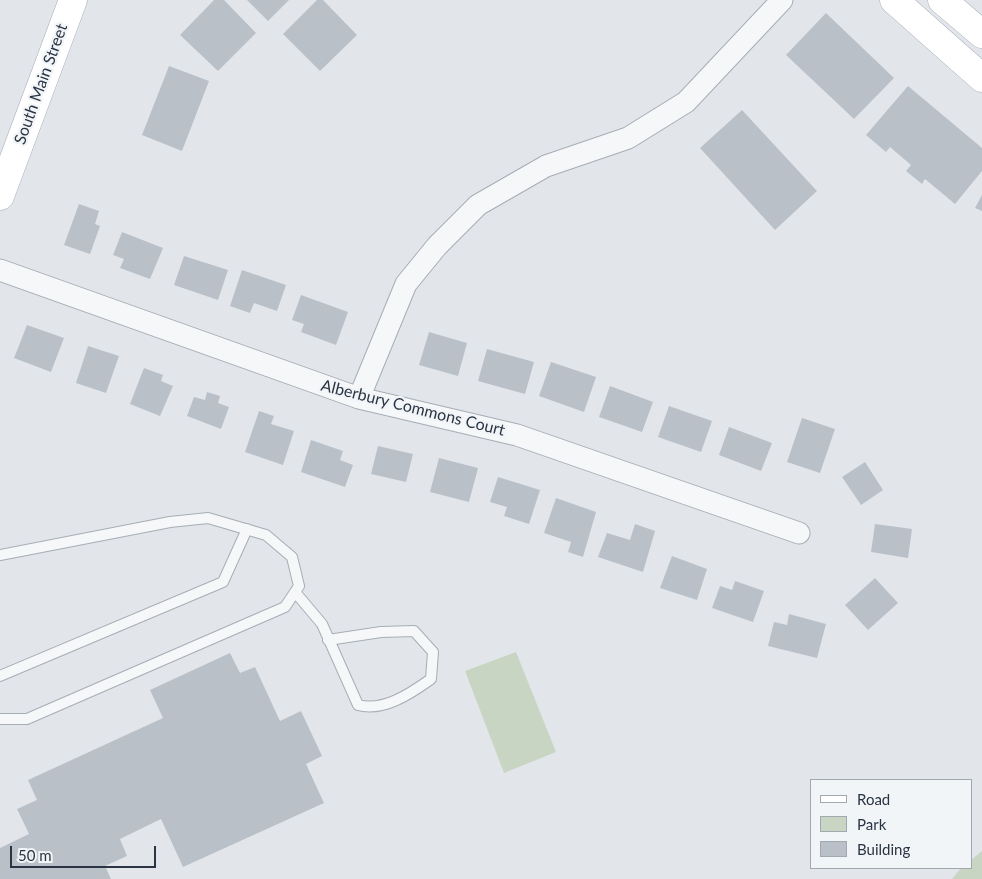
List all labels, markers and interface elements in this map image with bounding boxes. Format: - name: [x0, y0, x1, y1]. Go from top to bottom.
- street label: South Main Street: [10, 21, 72, 147]
- street label: Alberbury Commons Court: [319, 376, 507, 440]
- legend: [810, 779, 972, 869]
- text: Road: [857, 790, 890, 808]
- text: Park: [857, 815, 886, 833]
- scale bar: [12, 836, 159, 868]
- text: Building: [857, 840, 910, 858]
- text: 50 m: [18, 846, 52, 864]

